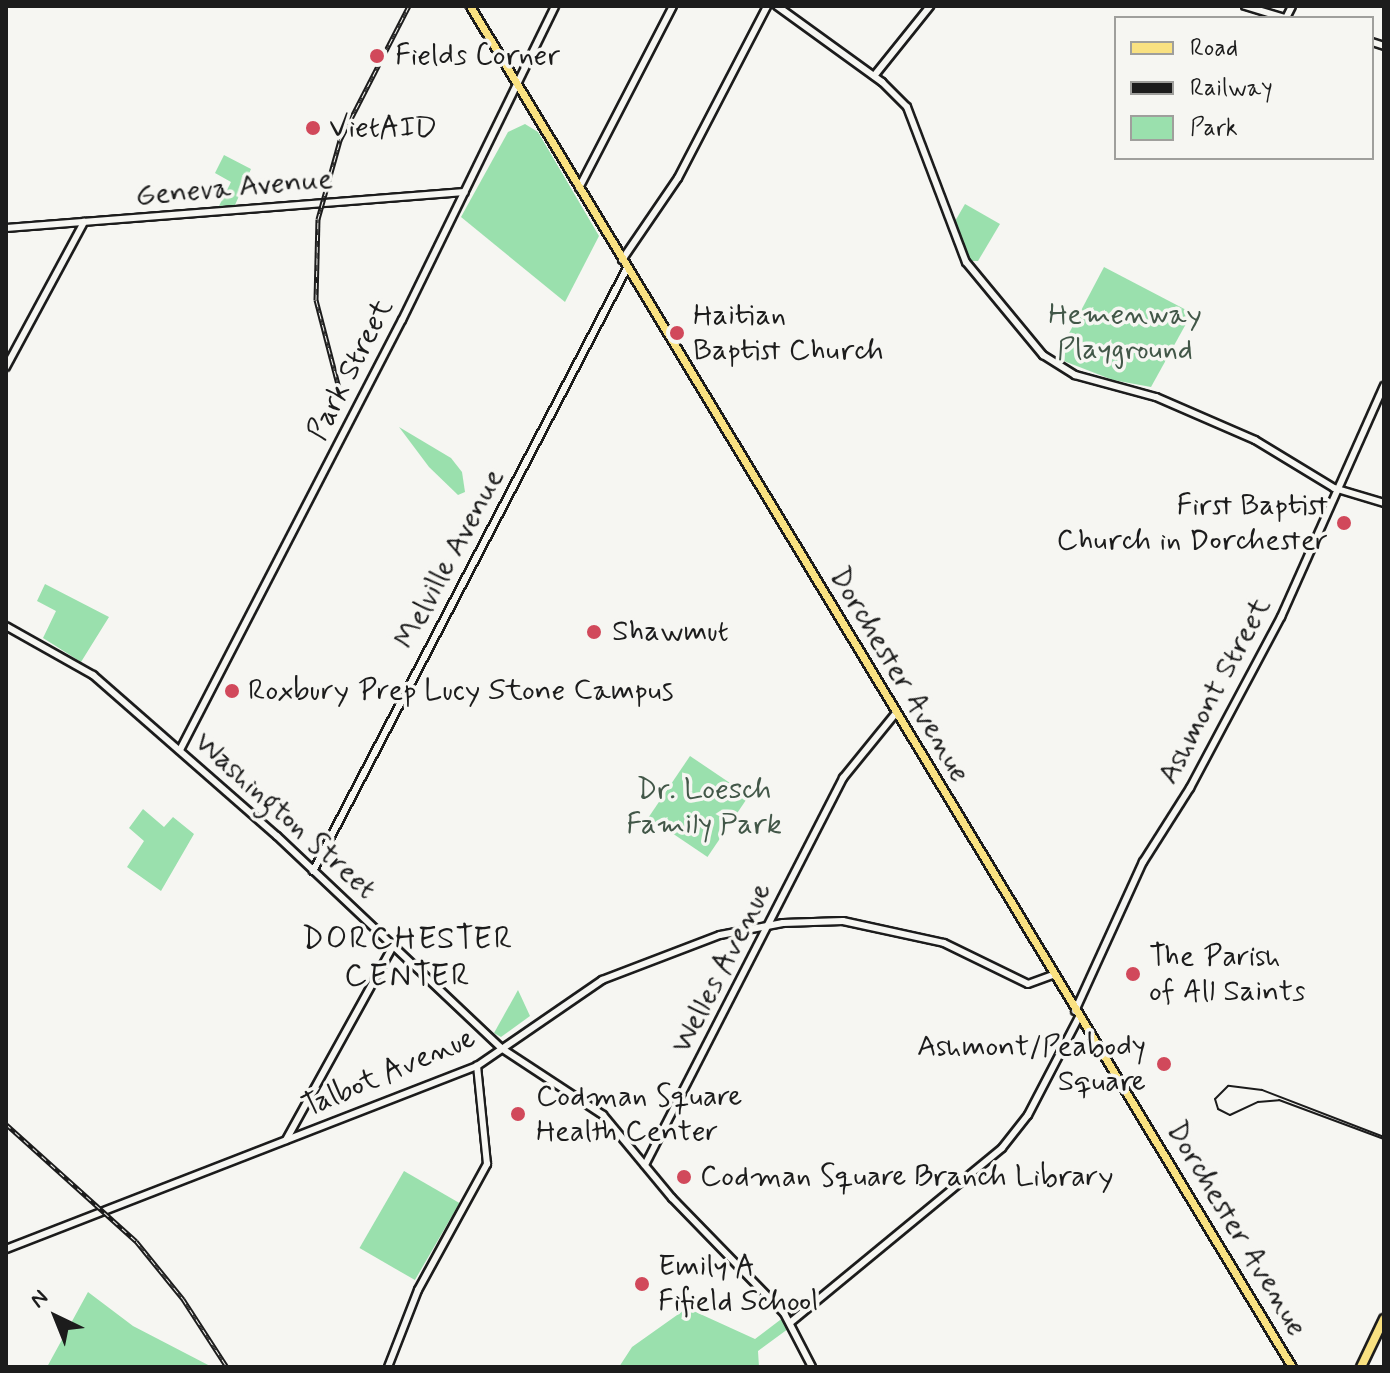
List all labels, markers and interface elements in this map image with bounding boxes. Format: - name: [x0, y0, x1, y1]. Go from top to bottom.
- legend: [1114, 16, 1374, 160]
- text: Road: [1190, 33, 1238, 64]
- place label: Fields Corner: [395, 38, 571, 74]
- marker: Fields Corner: [366, 45, 388, 67]
- text: Railway: [1190, 73, 1273, 104]
- place label: VietAID: [329, 110, 437, 146]
- text: Park: [1190, 113, 1238, 144]
- marker: VietAID: [304, 119, 322, 137]
- street label: Geneva Avenue: [134, 161, 334, 215]
- street label: Park Street: [300, 293, 402, 447]
- park label: Hemenway Playground: [1048, 297, 1202, 368]
- place label: Haitian Baptist Church: [693, 298, 884, 368]
- marker: Haitian Baptist Church: [668, 324, 686, 342]
- street label: Melville Avenue: [387, 463, 513, 655]
- place label: First Baptist Church in Dorchester: [1057, 488, 1328, 558]
- marker: First Baptist Church in Dorchester: [1335, 514, 1353, 532]
- street label: Dorchester Avenue: [822, 563, 976, 787]
- street label: Ashmont Street: [1151, 592, 1279, 790]
- place label: Shawmut: [612, 614, 729, 650]
- marker: Shawmut: [583, 621, 605, 643]
- place label: Roxbury Prep Lucy Stone Campus: [248, 673, 673, 709]
- marker: Roxbury Prep Lucy Stone Campus: [223, 682, 241, 700]
- street label: Washington Street: [185, 723, 385, 909]
- park label: Dr. Loesch Family Park: [627, 772, 781, 842]
- street label: Welles Avenue: [664, 878, 780, 1058]
- district label: DORCHESTER CENTER: [298, 921, 518, 996]
- place label: The Parish of All Saints: [1149, 939, 1308, 1010]
- marker: The Parish of All Saints: [1124, 965, 1142, 983]
- street label: Talbot Avenue: [298, 1021, 480, 1125]
- place label: Ashmont/Peabody Square: [917, 1029, 1146, 1100]
- marker: Ashmont/Peabody Square: [1153, 1053, 1175, 1075]
- place label: Codman Square Health Center: [536, 1079, 744, 1150]
- marker: Codman Square Health Center: [507, 1103, 529, 1125]
- street label: Dorchester Avenue: [1159, 1117, 1313, 1341]
- place label: Codman Square Branch Library: [700, 1159, 1122, 1195]
- marker: Codman Square Branch Library: [675, 1168, 693, 1186]
- place label: Emily A Fifield School: [658, 1249, 818, 1320]
- marker: Emily A Fifield School: [633, 1275, 651, 1293]
- north arrow: [16, 1277, 96, 1357]
- text: N: [25, 1284, 55, 1315]

